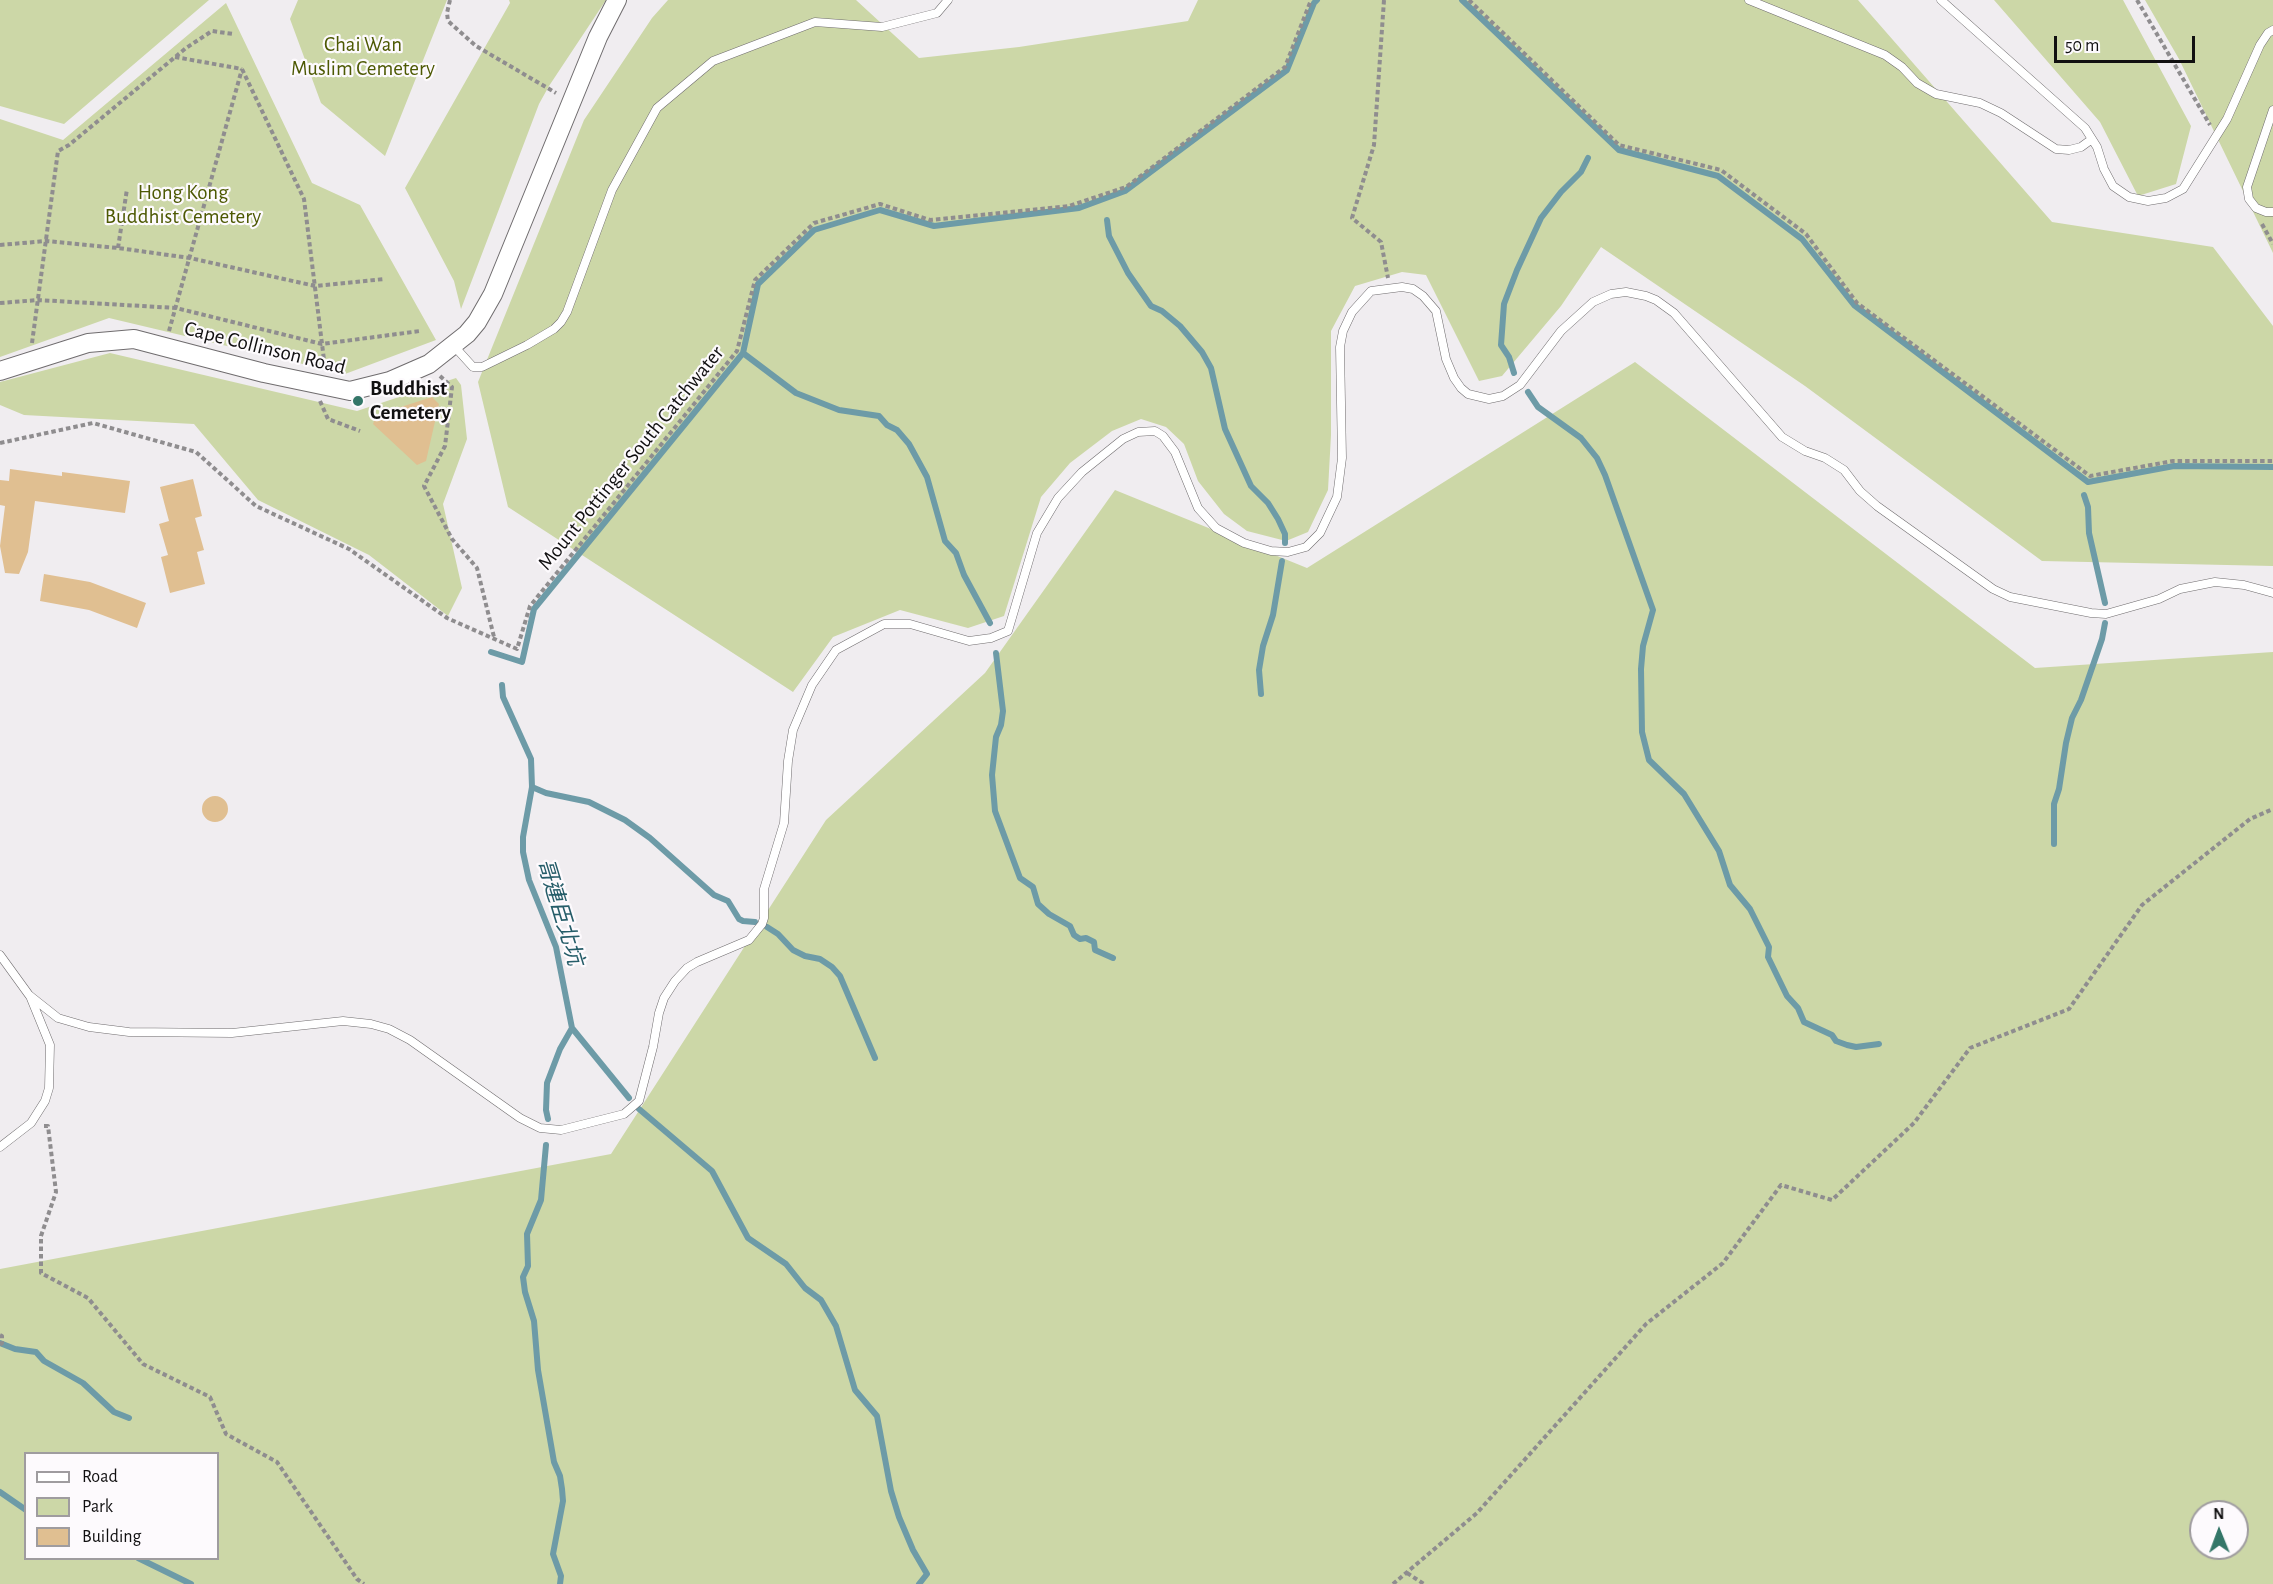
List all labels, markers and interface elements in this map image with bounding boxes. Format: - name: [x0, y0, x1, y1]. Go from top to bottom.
- scale bar: [2057, 24, 2198, 62]
- park label: Chai Wan Muslim Cemetery: [291, 32, 435, 82]
- text: 50 m: [2065, 37, 2099, 55]
- park label: Hong Kong Buddhist Cemetery: [105, 180, 261, 230]
- street label: Cape Collinson Road: [182, 316, 348, 380]
- street label: Mount Pottinger South Catchwater: [533, 341, 729, 575]
- place label: Buddhist Cemetery: [370, 376, 451, 426]
- marker: Buddhist Cemetery: [351, 394, 365, 408]
- water label: 哥連臣北坑: [531, 856, 589, 968]
- legend: [24, 1452, 219, 1560]
- text: Road: [82, 1468, 118, 1486]
- text: Park: [82, 1498, 113, 1516]
- north arrow: [2189, 1500, 2249, 1560]
- text: N: [2213, 1506, 2224, 1522]
- text: Building: [82, 1528, 141, 1546]

